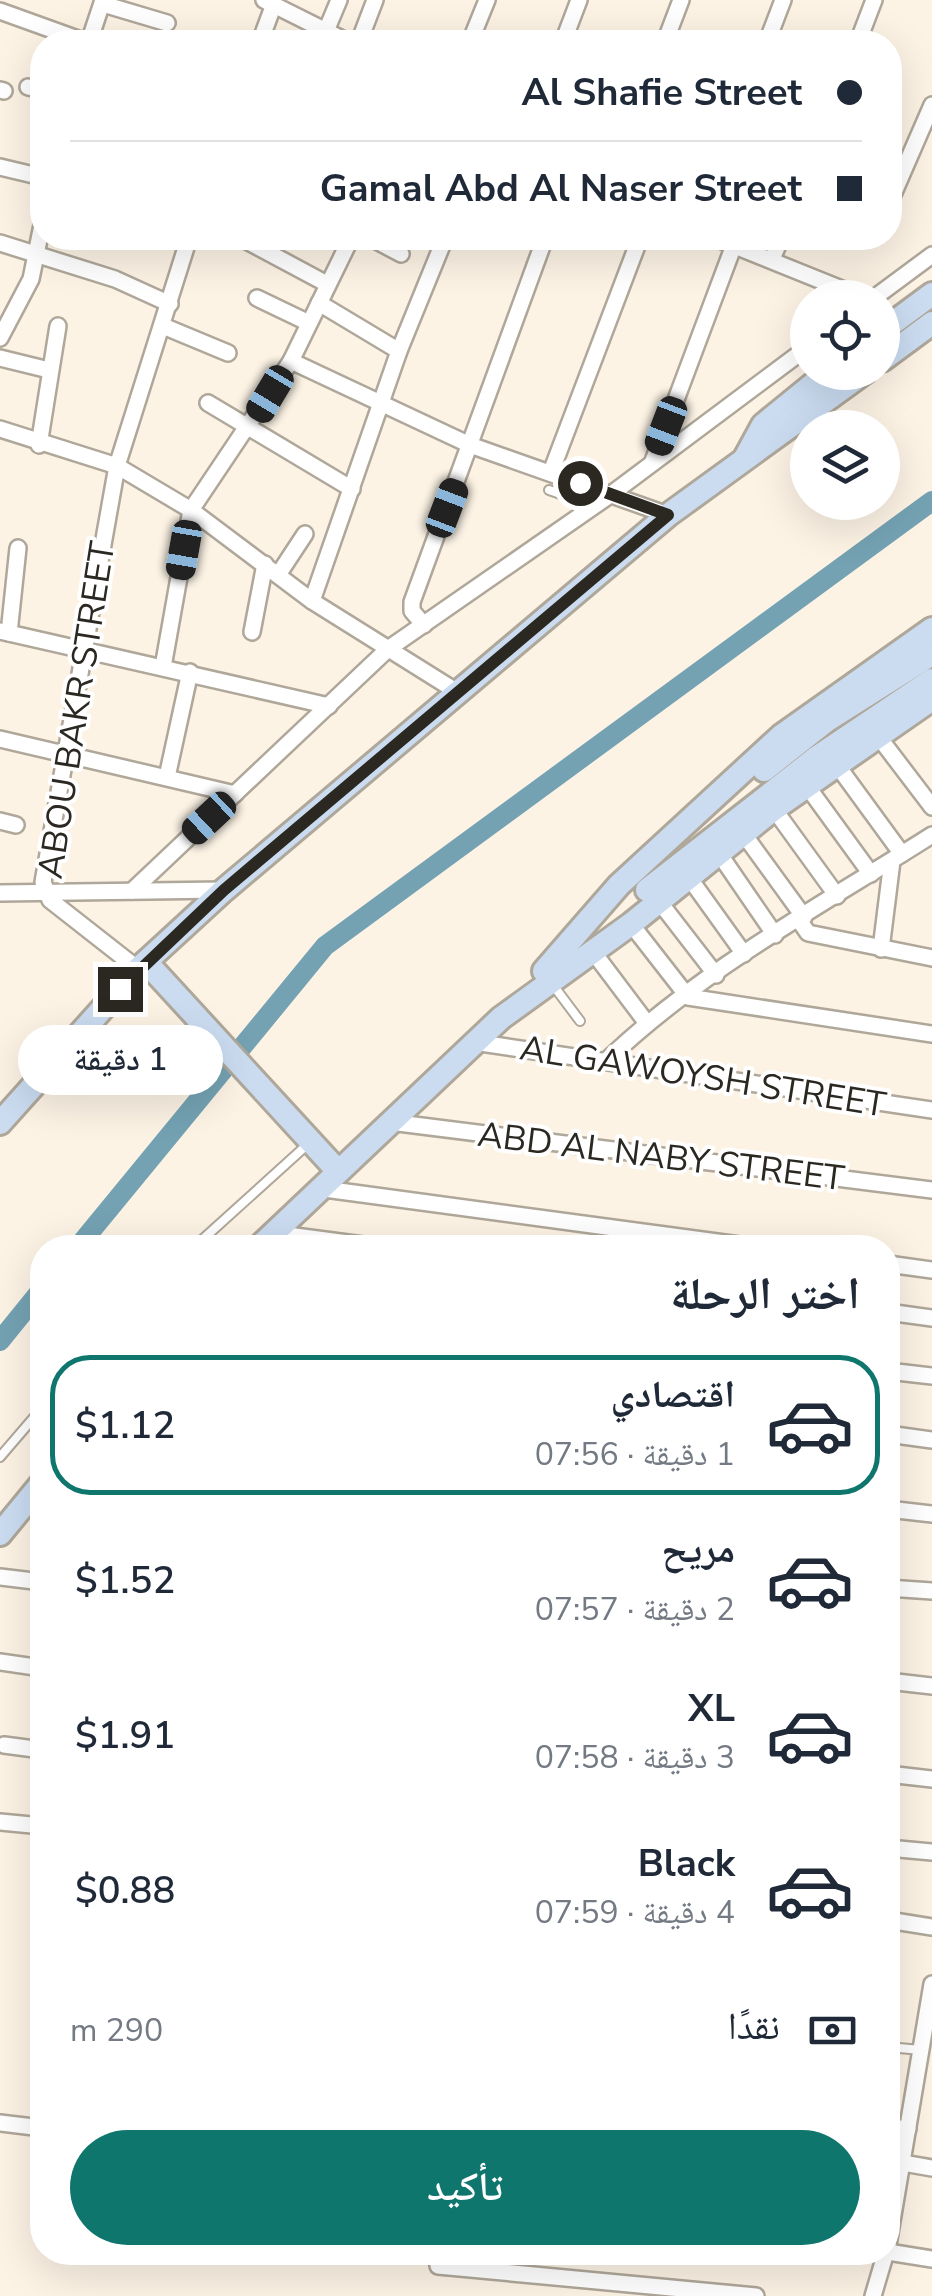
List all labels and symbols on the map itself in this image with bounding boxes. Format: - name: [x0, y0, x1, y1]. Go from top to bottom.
- car: [242, 361, 298, 427]
- car: [641, 393, 691, 459]
- route start: [558, 461, 603, 506]
- car: [422, 475, 472, 541]
- car: [164, 518, 204, 582]
- street label: ABOU BAKR STREET: [27, 538, 126, 882]
- car: [177, 787, 241, 849]
- route end: [98, 967, 143, 1012]
- callout: 1 دقيقة: [18, 1024, 222, 1094]
- street label: AL GAWOYSH STREET: [517, 1024, 889, 1129]
- street label: ABD AL NABY STREET: [475, 1111, 847, 1202]

